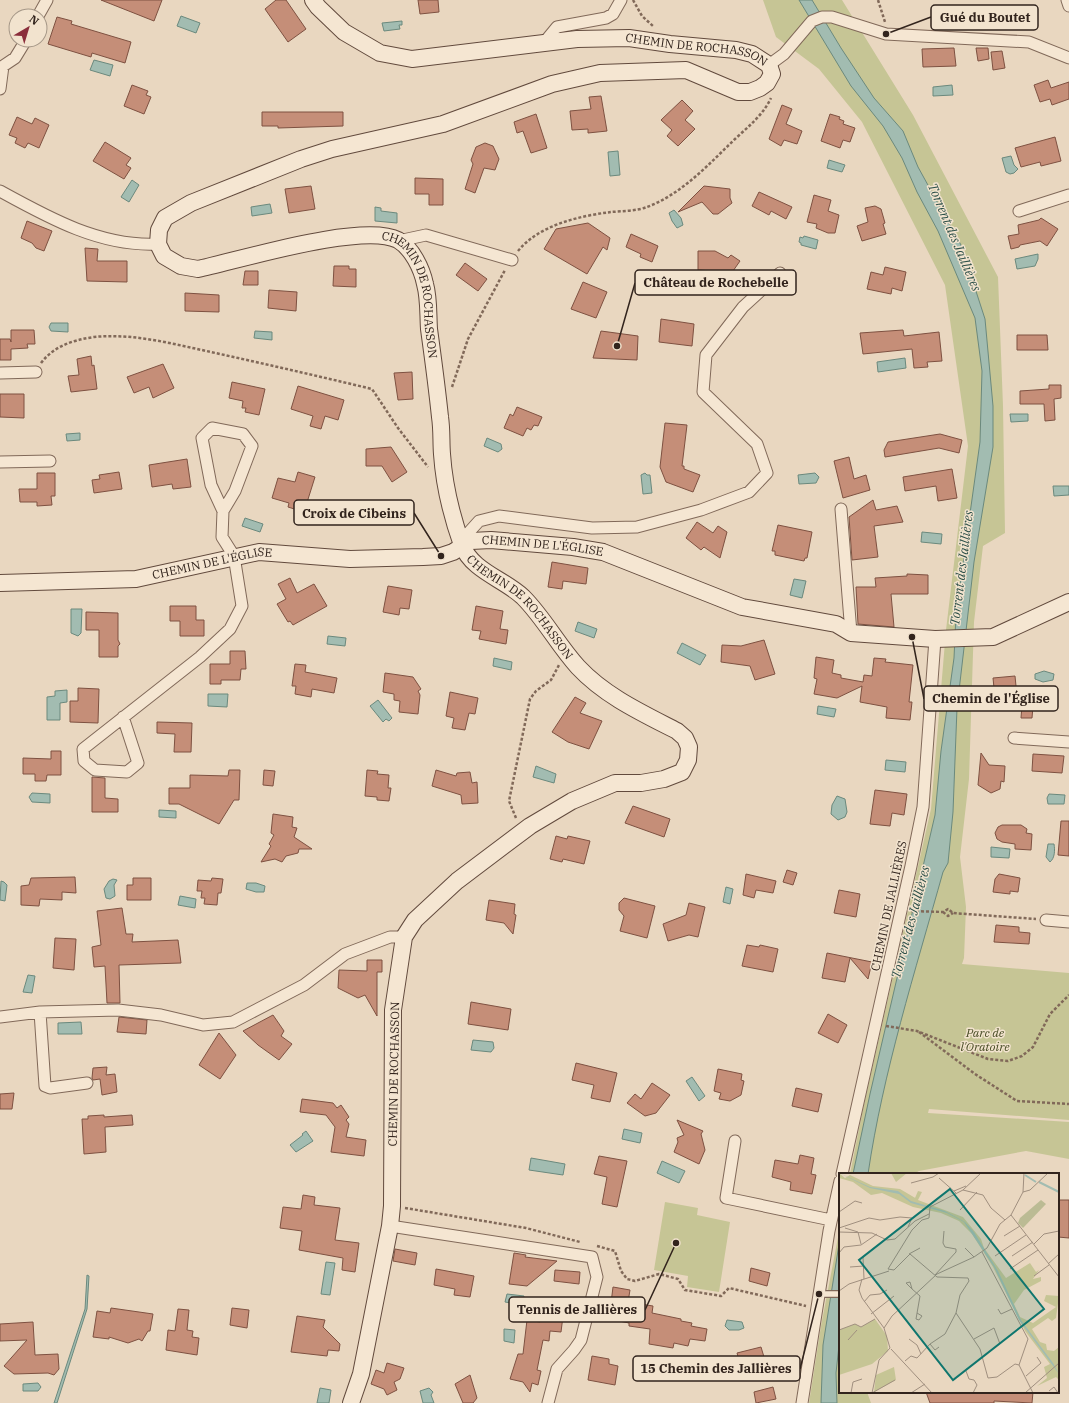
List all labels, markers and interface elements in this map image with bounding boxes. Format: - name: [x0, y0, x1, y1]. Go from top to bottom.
- callout: Gué du Boutet: [931, 5, 1038, 30]
- north arrow: [8, 8, 48, 48]
- text: Gué du Boutet: [940, 9, 1030, 26]
- text: N: [26, 12, 42, 28]
- street label: CHEMIN DE ROCHASSON: [624, 30, 771, 69]
- water label: Torrent des Jaillières: [924, 181, 985, 294]
- street label: CHEMIN DE ROCHASSON: [381, 228, 441, 359]
- callout: Château de Rochebelle: [635, 270, 796, 295]
- text: Château de Rochebelle: [643, 274, 789, 291]
- callout: Croix de Cibeins: [294, 500, 414, 525]
- text: Croix de Cibeins: [302, 505, 406, 522]
- water label: Torrent des Jaillières: [946, 509, 977, 627]
- street label: CHEMIN DE L'ÉGLISE: [481, 532, 605, 559]
- street label: CHEMIN DE L'ÉGLISE: [151, 544, 273, 582]
- street label: CHEMIN DE ROCHASSON: [464, 552, 577, 662]
- callout: Chemin de l'Église: [924, 686, 1058, 711]
- text: Chemin de l'Église: [932, 690, 1050, 707]
- street label: CHEMIN DE JALLIÈRES: [867, 839, 910, 972]
- water label: Torrent des Jaillières: [887, 864, 934, 980]
- street label: CHEMIN DE ROCHASSON: [385, 1002, 402, 1146]
- park label: Parc de l'Oratoire: [960, 1025, 1010, 1054]
- inset map: [839, 1173, 1059, 1393]
- callout: Tennis de Jallières: [509, 1297, 645, 1322]
- text: Tennis de Jallières: [517, 1301, 638, 1318]
- callout: 15 Chemin des Jallières: [633, 1356, 800, 1381]
- text: 15 Chemin des Jallières: [640, 1360, 792, 1377]

